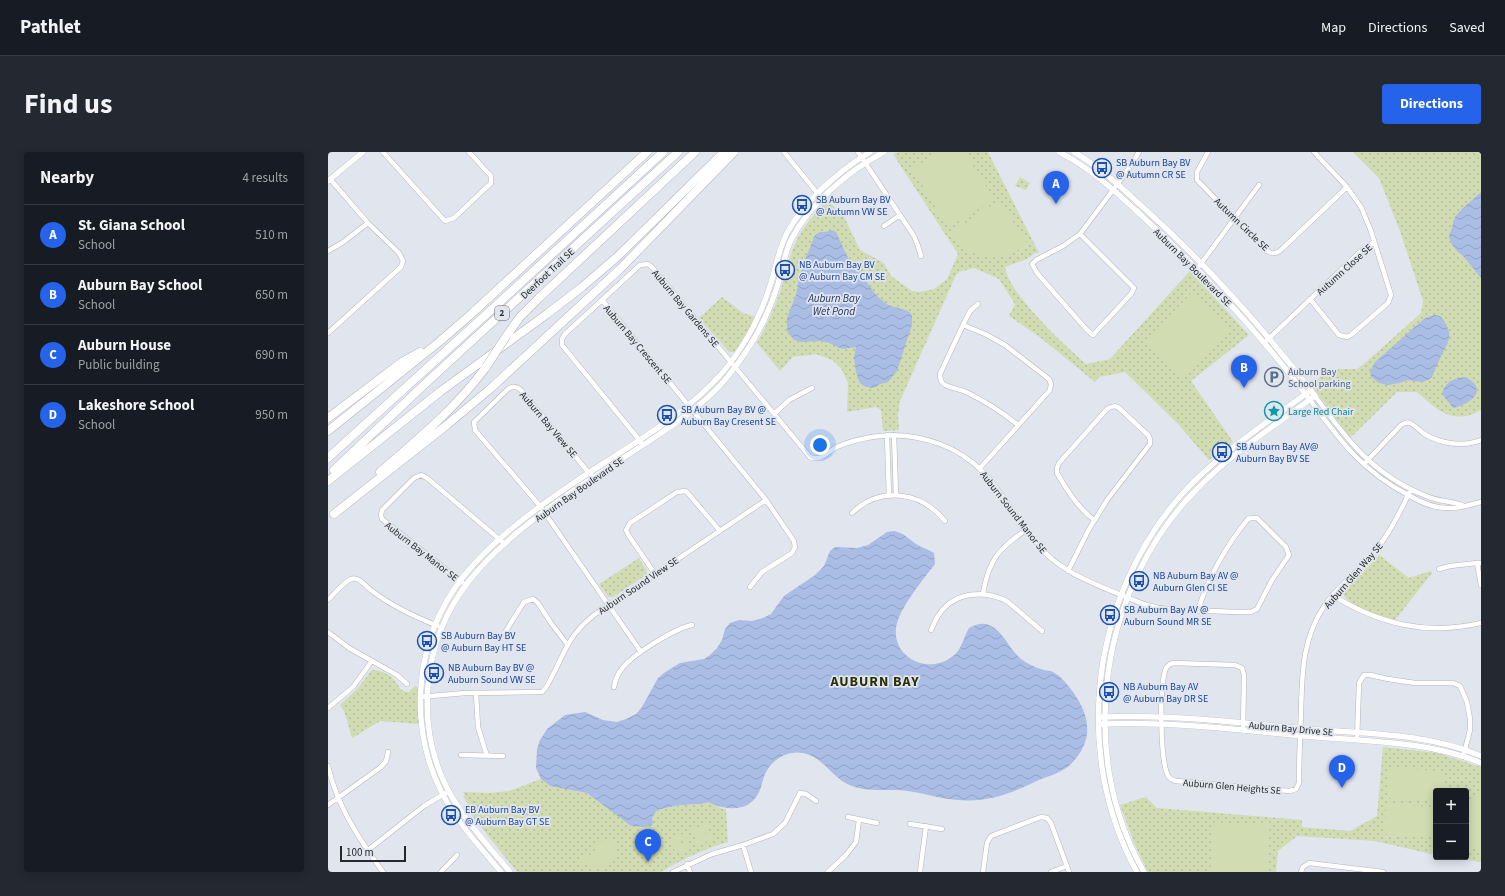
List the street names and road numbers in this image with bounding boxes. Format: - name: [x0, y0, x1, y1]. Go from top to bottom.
- street label: Autumn Circle SE: [1211, 195, 1272, 255]
- street label: Auburn Bay Boulevard SE: [1150, 225, 1235, 310]
- street label: Autumn Close SE: [1314, 241, 1376, 299]
- street label: Deerfoot Trail SE: [518, 245, 578, 302]
- street label: Auburn Bay Gardens SE: [648, 267, 722, 351]
- street label: Auburn Bay Crescent SE: [600, 302, 675, 387]
- road number: 2: [495, 306, 509, 320]
- street label: Auburn Bay View SE: [516, 388, 580, 461]
- street label: Auburn Bay Boulevard SE: [532, 454, 627, 526]
- street label: Auburn Sound Manor SE: [977, 468, 1050, 557]
- street label: Auburn Bay Manor SE: [382, 519, 461, 585]
- street label: Auburn Glen Way SE: [1321, 539, 1387, 612]
- street label: Auburn Sound View SE: [596, 554, 682, 618]
- street label: Auburn Bay Drive SE: [1248, 718, 1334, 740]
- street label: Auburn Glen Heights SE: [1182, 776, 1282, 798]

